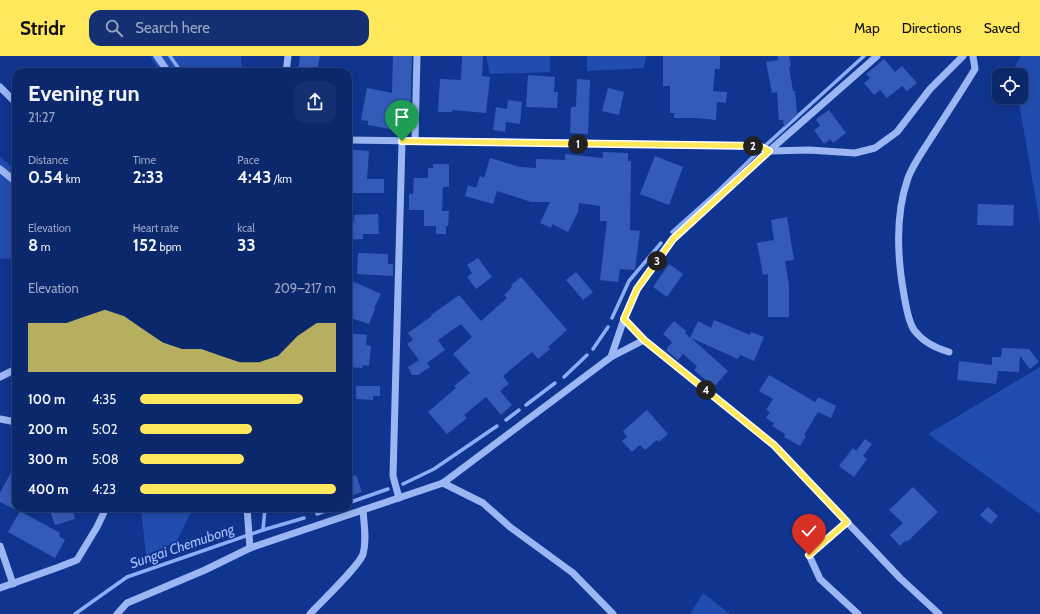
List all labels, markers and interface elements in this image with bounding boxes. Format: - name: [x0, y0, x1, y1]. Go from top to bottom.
- search box: [89, 10, 369, 46]
- text: Stridr: [20, 17, 65, 40]
- icon: search: [103, 17, 125, 39]
- text: Search here: [135, 19, 210, 37]
- text: Map: [854, 19, 880, 37]
- text: Directions: [902, 19, 962, 37]
- text: Saved: [984, 19, 1020, 37]
- map controls: [992, 68, 1028, 104]
- button: locate: [992, 68, 1028, 104]
- text: Evening run: [28, 80, 140, 107]
- button: share: [294, 81, 336, 123]
- pin: [385, 100, 419, 141]
- icon: arrive: [391, 106, 413, 128]
- text: 21:27: [28, 109, 55, 125]
- pin: 1: [568, 134, 588, 154]
- pin: 2: [743, 136, 763, 156]
- text: 1: [576, 137, 580, 151]
- text: 2: [750, 139, 756, 153]
- text: Distance: [28, 153, 69, 167]
- text: Time: [133, 153, 156, 167]
- text: Pace: [237, 153, 259, 167]
- text: 0.54: [28, 167, 63, 187]
- text: 2:33: [133, 167, 164, 187]
- text: 4:43: [237, 167, 271, 187]
- text: km: [63, 172, 80, 186]
- text: /km: [271, 172, 292, 186]
- text: Elevation: [28, 221, 71, 235]
- text: Heart rate: [133, 221, 179, 235]
- text: kcal: [237, 221, 255, 235]
- text: 8: [28, 235, 38, 255]
- text: 152: [133, 235, 157, 255]
- text: 33: [237, 235, 256, 255]
- text: m: [38, 240, 50, 254]
- text: bpm: [157, 240, 181, 254]
- pin: 3: [647, 251, 667, 271]
- text: 3: [654, 254, 660, 268]
- text: Elevation: [28, 280, 79, 296]
- text: 209–217 m: [274, 280, 336, 296]
- pin: 4: [696, 380, 716, 400]
- text: 4: [703, 383, 709, 397]
- text: 100 m: [28, 391, 65, 407]
- text: 4:35: [92, 391, 116, 407]
- text: 200 m: [28, 421, 67, 437]
- text: 5:02: [92, 421, 118, 437]
- text: 300 m: [28, 451, 68, 467]
- text: 5:08: [92, 451, 119, 467]
- text: 400 m: [28, 481, 69, 497]
- text: 4:23: [92, 481, 116, 497]
- pin: [792, 514, 826, 555]
- water label: Sungai Chemubong: [128, 520, 237, 572]
- icon: check: [798, 520, 820, 542]

